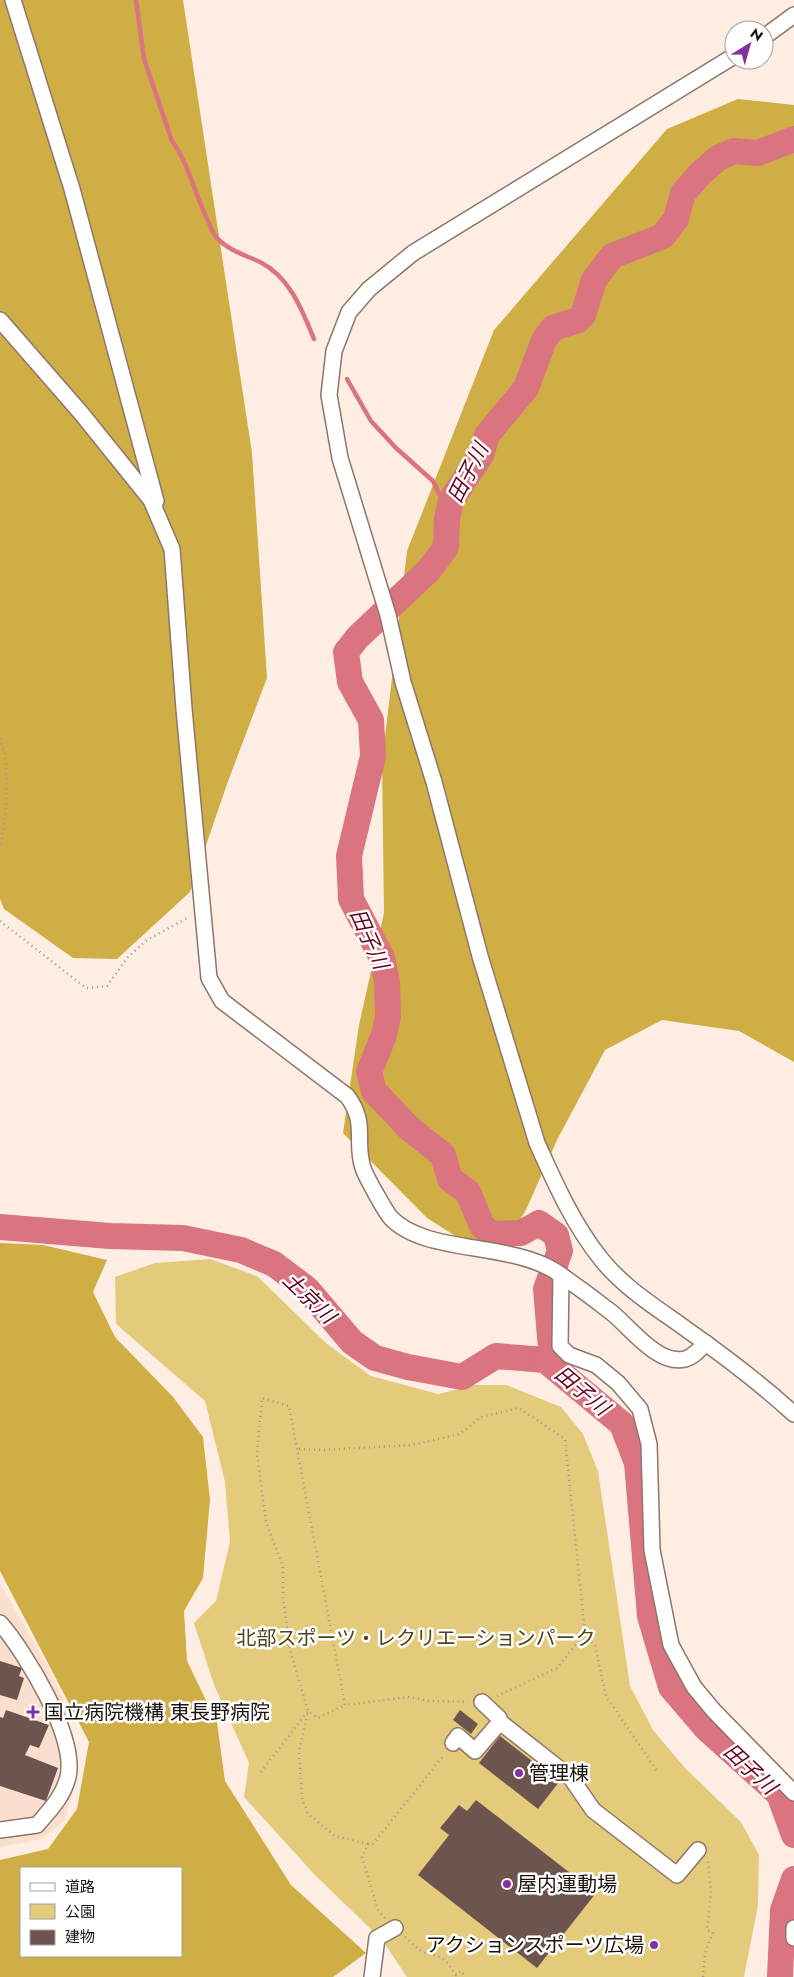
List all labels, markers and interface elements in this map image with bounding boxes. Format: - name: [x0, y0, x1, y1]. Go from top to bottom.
- north arrow: [724, 20, 774, 70]
- text: N: [746, 23, 767, 46]
- water label: 田子川: [440, 436, 497, 508]
- water label: 田子川: [342, 904, 396, 976]
- water label: 土京川: [276, 1265, 344, 1332]
- water label: 田子川: [548, 1359, 617, 1424]
- park label: 北部スポーツ・レクリエーションパーク: [236, 1624, 596, 1653]
- place label: 国立病院機構 東長野病院: [44, 1698, 270, 1727]
- marker: 国立病院機構 東長野病院: [26, 1705, 40, 1719]
- water label: 田子川: [717, 1737, 785, 1803]
- place label: 管理棟: [529, 1759, 589, 1788]
- marker: 管理棟: [513, 1767, 525, 1779]
- legend: [20, 1867, 182, 1957]
- place label: 屋内運動場: [517, 1870, 617, 1899]
- text: 道路: [65, 1876, 95, 1898]
- marker: 屋内運動場: [501, 1878, 513, 1890]
- text: 公園: [65, 1901, 95, 1923]
- text: 建物: [65, 1926, 95, 1948]
- place label: アクションスポーツ広場: [426, 1931, 644, 1960]
- marker: アクションスポーツ広場: [648, 1939, 660, 1951]

